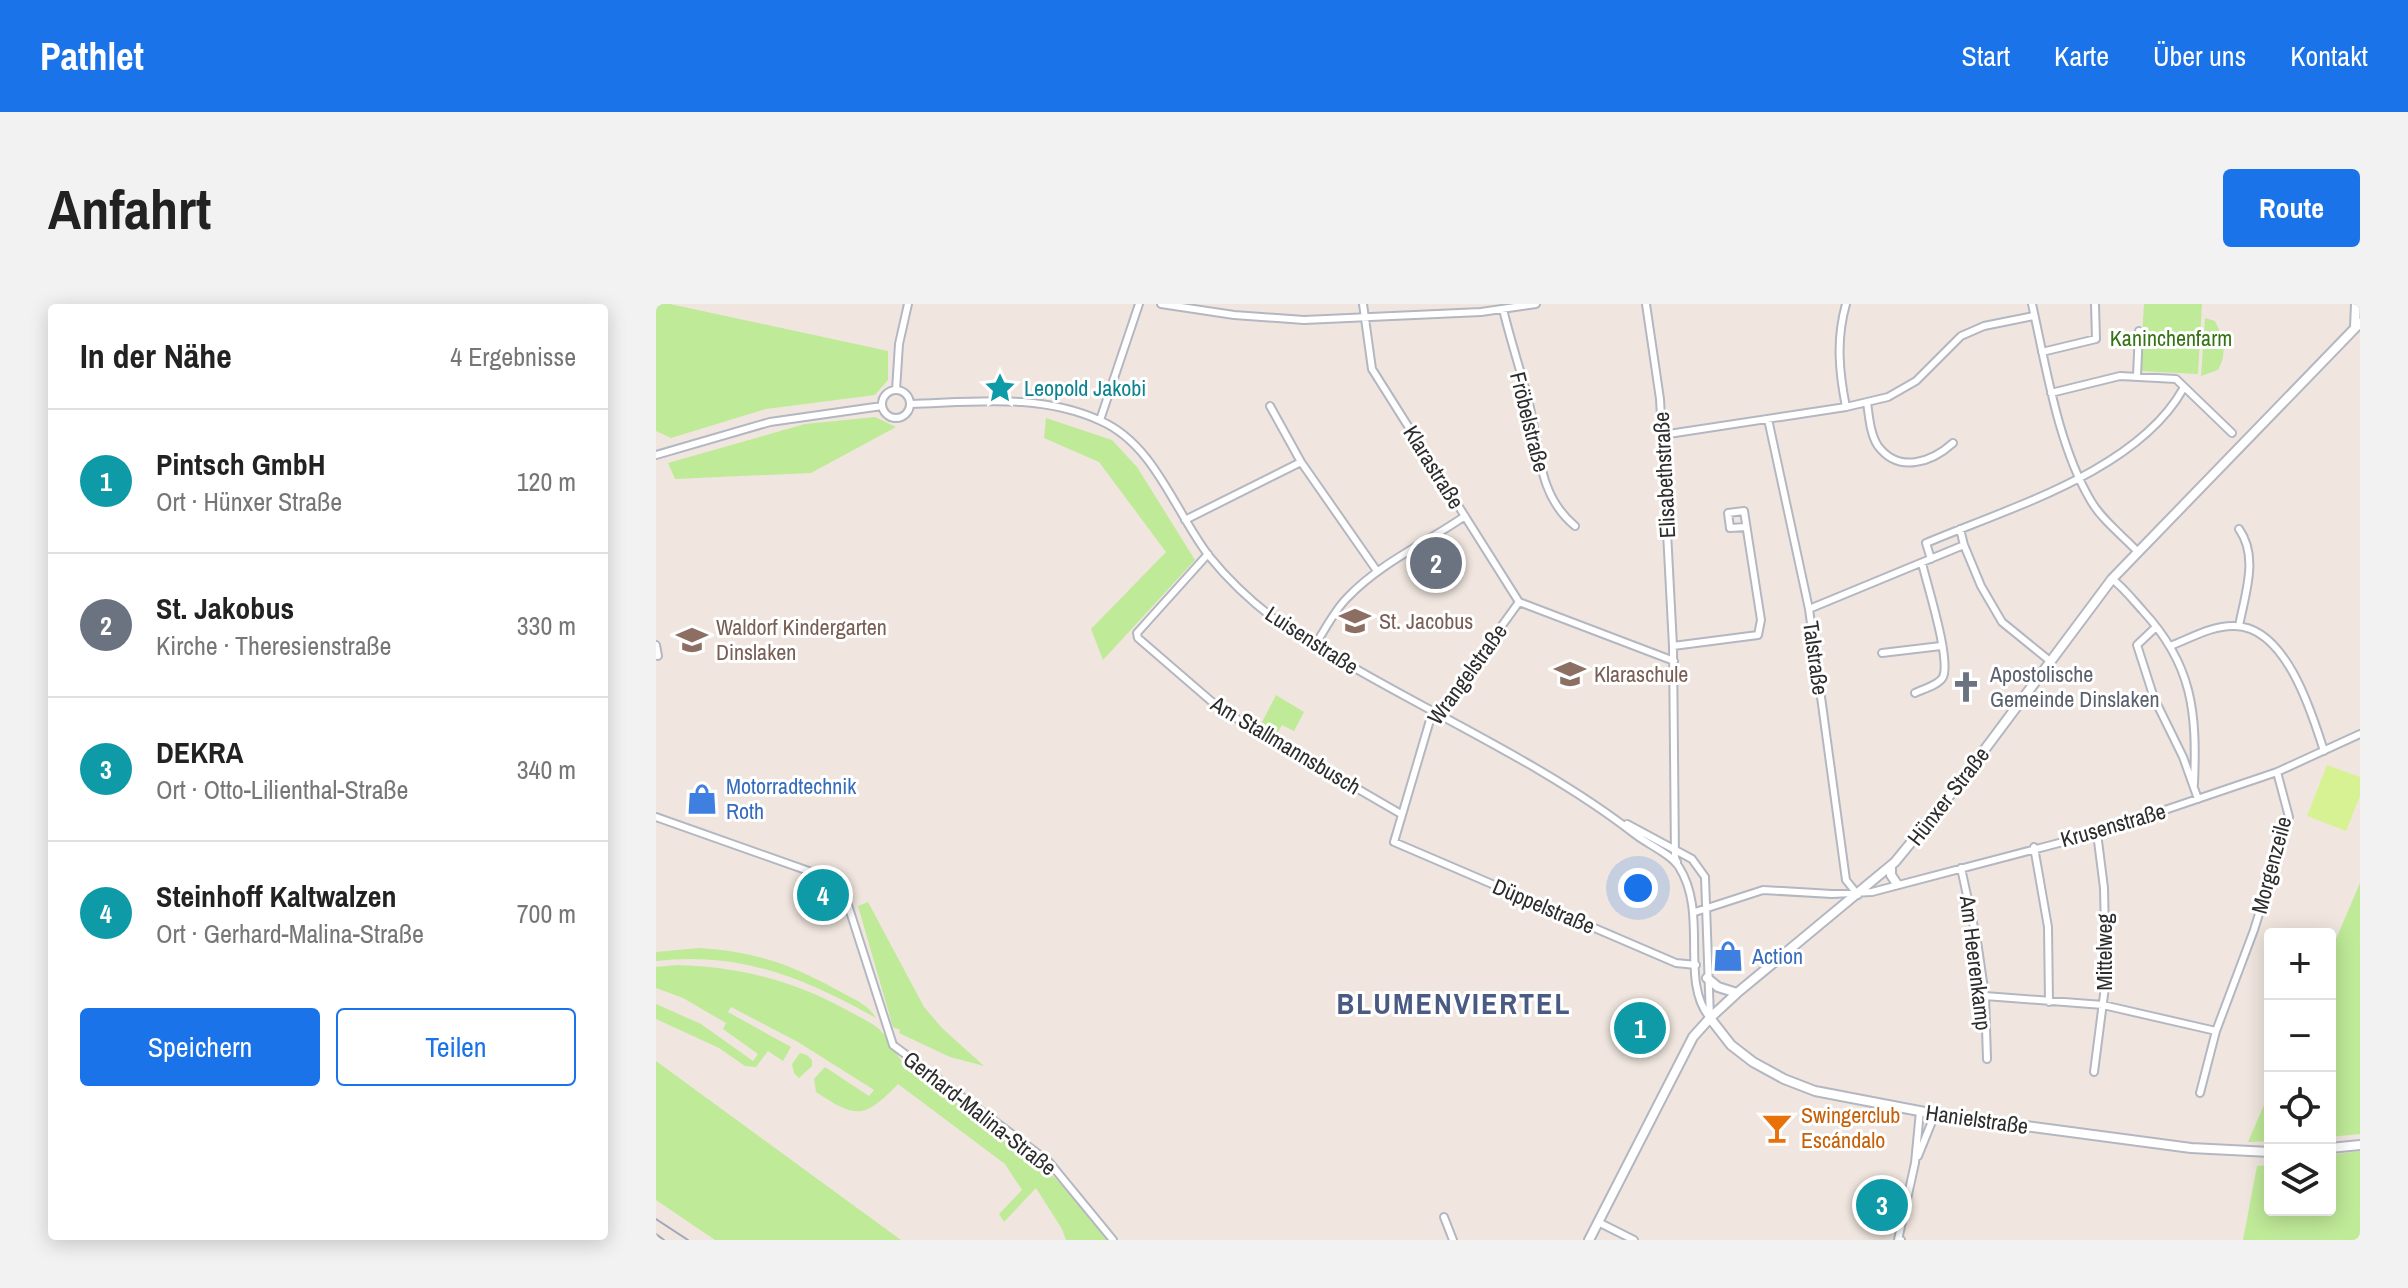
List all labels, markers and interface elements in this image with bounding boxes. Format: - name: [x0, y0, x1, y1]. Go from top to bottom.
- text: Pathlet: [40, 31, 144, 82]
- text: Start: [1962, 37, 2010, 75]
- text: Karte: [2054, 37, 2109, 75]
- text: Über uns: [2153, 37, 2246, 75]
- text: Kontakt: [2290, 37, 2368, 75]
- button: Route: [2223, 169, 2360, 247]
- text: Anfahrt: [48, 171, 211, 246]
- park label: Kaninchenfarm: [2110, 323, 2232, 353]
- text: In der Nähe: [80, 333, 232, 379]
- text: 4 Ergebnisse: [450, 339, 576, 374]
- street label: Fröbelstraße: [1503, 369, 1557, 475]
- place icon: Leopold Jakobi: [983, 371, 1017, 405]
- place label: Leopold Jakobi: [1024, 373, 1146, 403]
- street label: Elisabethstraße: [1646, 411, 1682, 539]
- street label: Klarastraße: [1397, 420, 1471, 514]
- text: Pintsch GmbH: [156, 444, 326, 484]
- text: 1: [100, 464, 112, 499]
- text: 120 m: [517, 464, 576, 499]
- text: Ort · Hünxer Straße: [156, 484, 342, 519]
- pin: 2: [1410, 533, 1462, 593]
- text: St. Jakobus: [156, 588, 294, 628]
- street label: Luisenstraße: [1260, 599, 1364, 681]
- school or university icon: St. Jacobus: [1338, 604, 1372, 638]
- place label: St. Jacobus: [1379, 606, 1473, 636]
- text: 2: [100, 608, 112, 643]
- text: 330 m: [517, 608, 576, 643]
- place label: Waldorf Kindergarten Dinslaken: [716, 612, 887, 667]
- street label: Wrangelstraße: [1420, 617, 1514, 731]
- street label: Talstraße: [1796, 619, 1836, 697]
- school or university icon: Waldorf Kindergarten Dinslaken: [675, 623, 709, 657]
- text: Kirche · Theresienstraße: [156, 628, 391, 663]
- school or university icon: Klaraschule: [1553, 657, 1587, 691]
- place label: Klaraschule: [1594, 659, 1688, 689]
- place label: Apostolische Gemeinde Dinslaken: [1989, 659, 2159, 714]
- church icon: Apostolische Gemeinde Dinslaken: [1949, 670, 1983, 704]
- street label: Am Stallmannsbusch: [1205, 688, 1366, 801]
- text: DEKRA: [156, 732, 243, 772]
- street label: Hünxer Straße: [1900, 741, 1996, 851]
- text: 3: [100, 752, 112, 787]
- text: 340 m: [517, 752, 576, 787]
- place label: Motorradtechnik Roth: [726, 771, 857, 826]
- text: Ort · Otto-Lilienthal-Straße: [156, 772, 408, 807]
- shop icon: Motorradtechnik Roth: [685, 782, 719, 816]
- street label: Krusenstraße: [2057, 796, 2169, 854]
- street label: Morgenzeile: [2244, 813, 2298, 917]
- pin: 4: [797, 865, 849, 925]
- your location: [1618, 868, 1658, 908]
- street label: Düppelstraße: [1488, 871, 1600, 941]
- text: Steinhoff Kaltwalzen: [156, 876, 397, 916]
- street label: Am Heerenkamp: [1953, 893, 1999, 1032]
- text: 4: [100, 896, 112, 931]
- text: 700 m: [517, 896, 576, 931]
- street label: Mittelweg: [2089, 913, 2119, 991]
- text: Ort · Gerhard-Malina-Straße: [156, 916, 424, 951]
- map controls: [2264, 928, 2336, 1216]
- button: +: [2264, 928, 2336, 1000]
- shop icon: Action: [1711, 939, 1745, 973]
- place label: Action: [1751, 941, 1803, 971]
- district label: BLUMENVIERTEL: [1336, 983, 1572, 1023]
- pin: 1: [1614, 998, 1666, 1058]
- button: −: [2264, 1000, 2336, 1072]
- button: Speichern: [80, 1008, 320, 1086]
- button: Teilen: [336, 1008, 576, 1086]
- street label: Gerhard-Malina-Straße: [897, 1044, 1063, 1182]
- button: locate: [2264, 1072, 2336, 1144]
- street label: Hanielstraße: [1924, 1097, 2030, 1141]
- place label: Swingerclub Escándalo: [1801, 1100, 1900, 1155]
- bar icon: Swingerclub Escándalo: [1760, 1111, 1794, 1145]
- button: layers: [2264, 1144, 2336, 1216]
- pin: 3: [1856, 1175, 1908, 1235]

